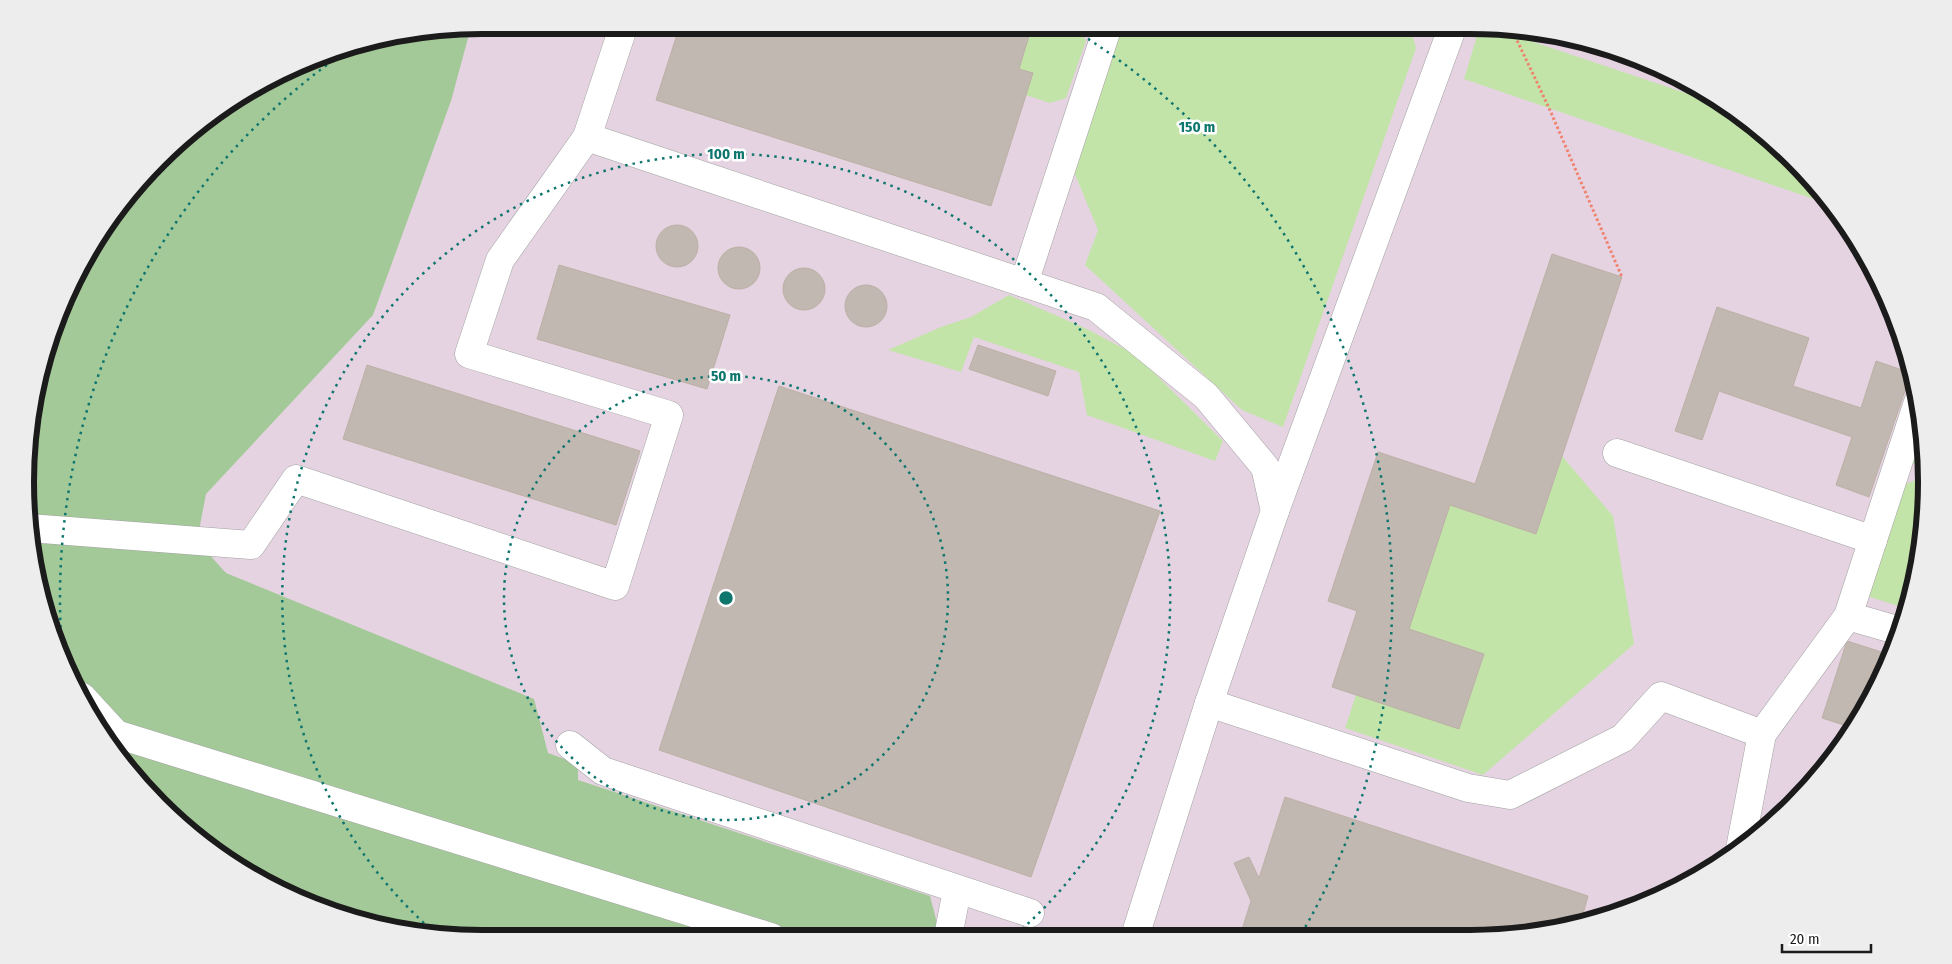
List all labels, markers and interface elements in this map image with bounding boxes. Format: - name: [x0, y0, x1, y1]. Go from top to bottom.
- text: 150 m: [1179, 118, 1215, 136]
- text: 100 m: [707, 145, 745, 163]
- text: 50 m: [711, 367, 741, 385]
- centre of rings: [717, 589, 735, 607]
- scale bar: [1782, 922, 1871, 954]
- text: 20 m: [1790, 930, 1820, 948]

